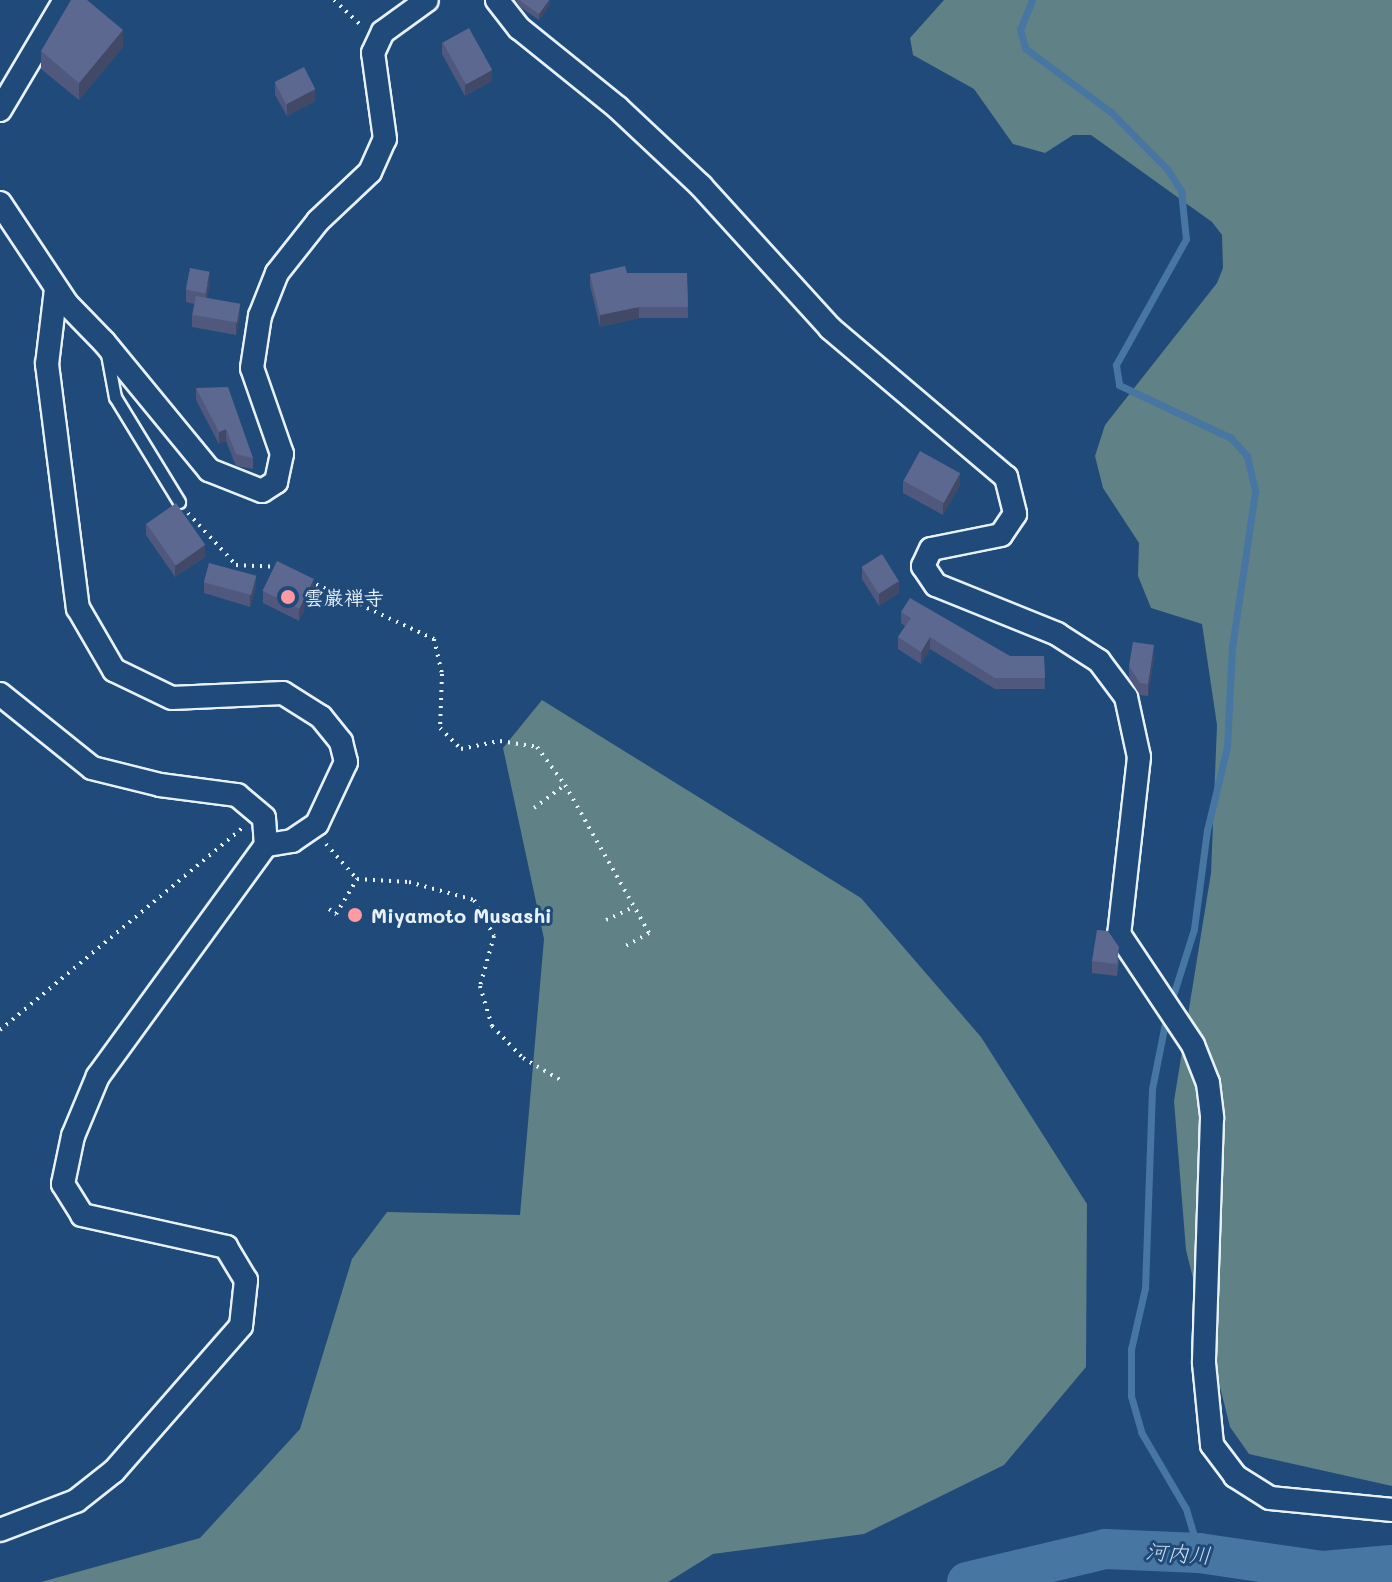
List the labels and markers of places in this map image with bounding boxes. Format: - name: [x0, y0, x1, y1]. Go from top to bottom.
- place label: 雲巌禅寺: [304, 585, 384, 609]
- marker: 雲巌禅寺: [279, 588, 297, 606]
- place label: Miyamoto Musashi: [371, 903, 552, 927]
- marker: Miyamoto Musashi: [346, 906, 364, 924]

